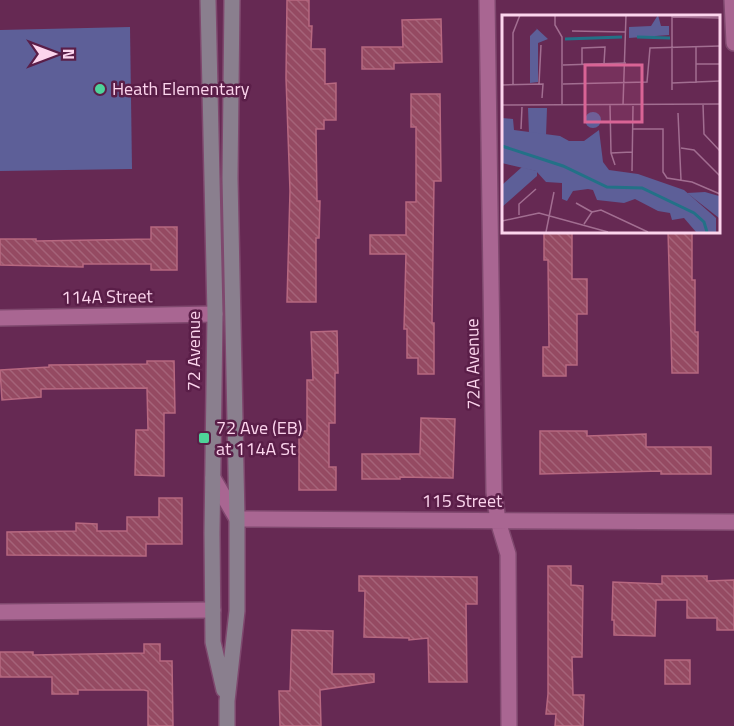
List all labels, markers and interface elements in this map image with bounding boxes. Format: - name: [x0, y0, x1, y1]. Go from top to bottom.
- inset map: [502, 15, 719, 232]
- north arrow: [24, 24, 84, 84]
- text: N: [57, 48, 81, 60]
- place label: Heath Elementary: [112, 75, 250, 102]
- marker: Heath Elementary: [93, 82, 107, 96]
- street label: 114A Street: [61, 282, 154, 311]
- street label: 72 Avenue: [180, 311, 207, 391]
- street label: 72A Avenue: [458, 318, 487, 410]
- place label: 72 Ave (EB) at 114A St: [216, 414, 303, 462]
- marker: 72 Ave (EB) at 114A St: [197, 431, 211, 445]
- street label: 115 Street: [422, 487, 503, 514]

